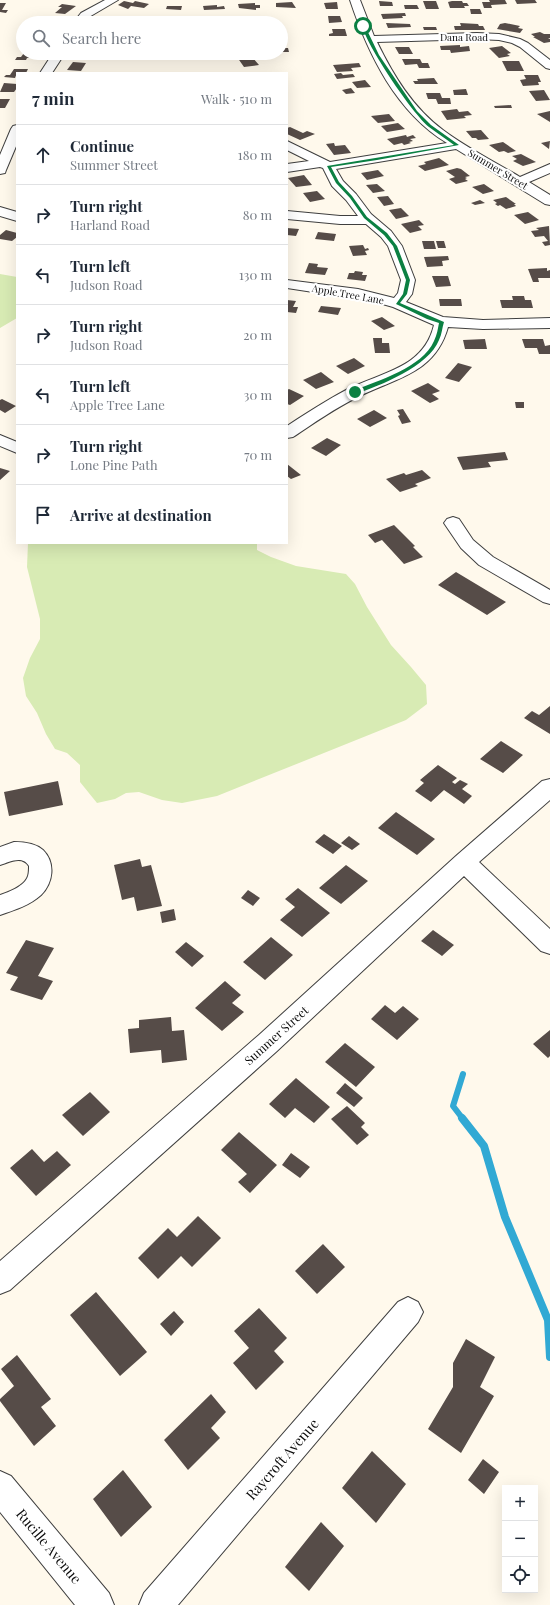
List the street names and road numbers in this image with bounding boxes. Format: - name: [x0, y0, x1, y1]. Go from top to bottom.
- street label: Dana Road: [440, 30, 488, 44]
- street label: Summer Street: [465, 146, 531, 193]
- street label: Apple Tree Lane: [310, 281, 385, 307]
- street label: Summer Street: [240, 1001, 312, 1068]
- street label: Raycroft Avenue: [241, 1414, 323, 1504]
- street label: Rucille Avenue: [12, 1505, 86, 1587]

